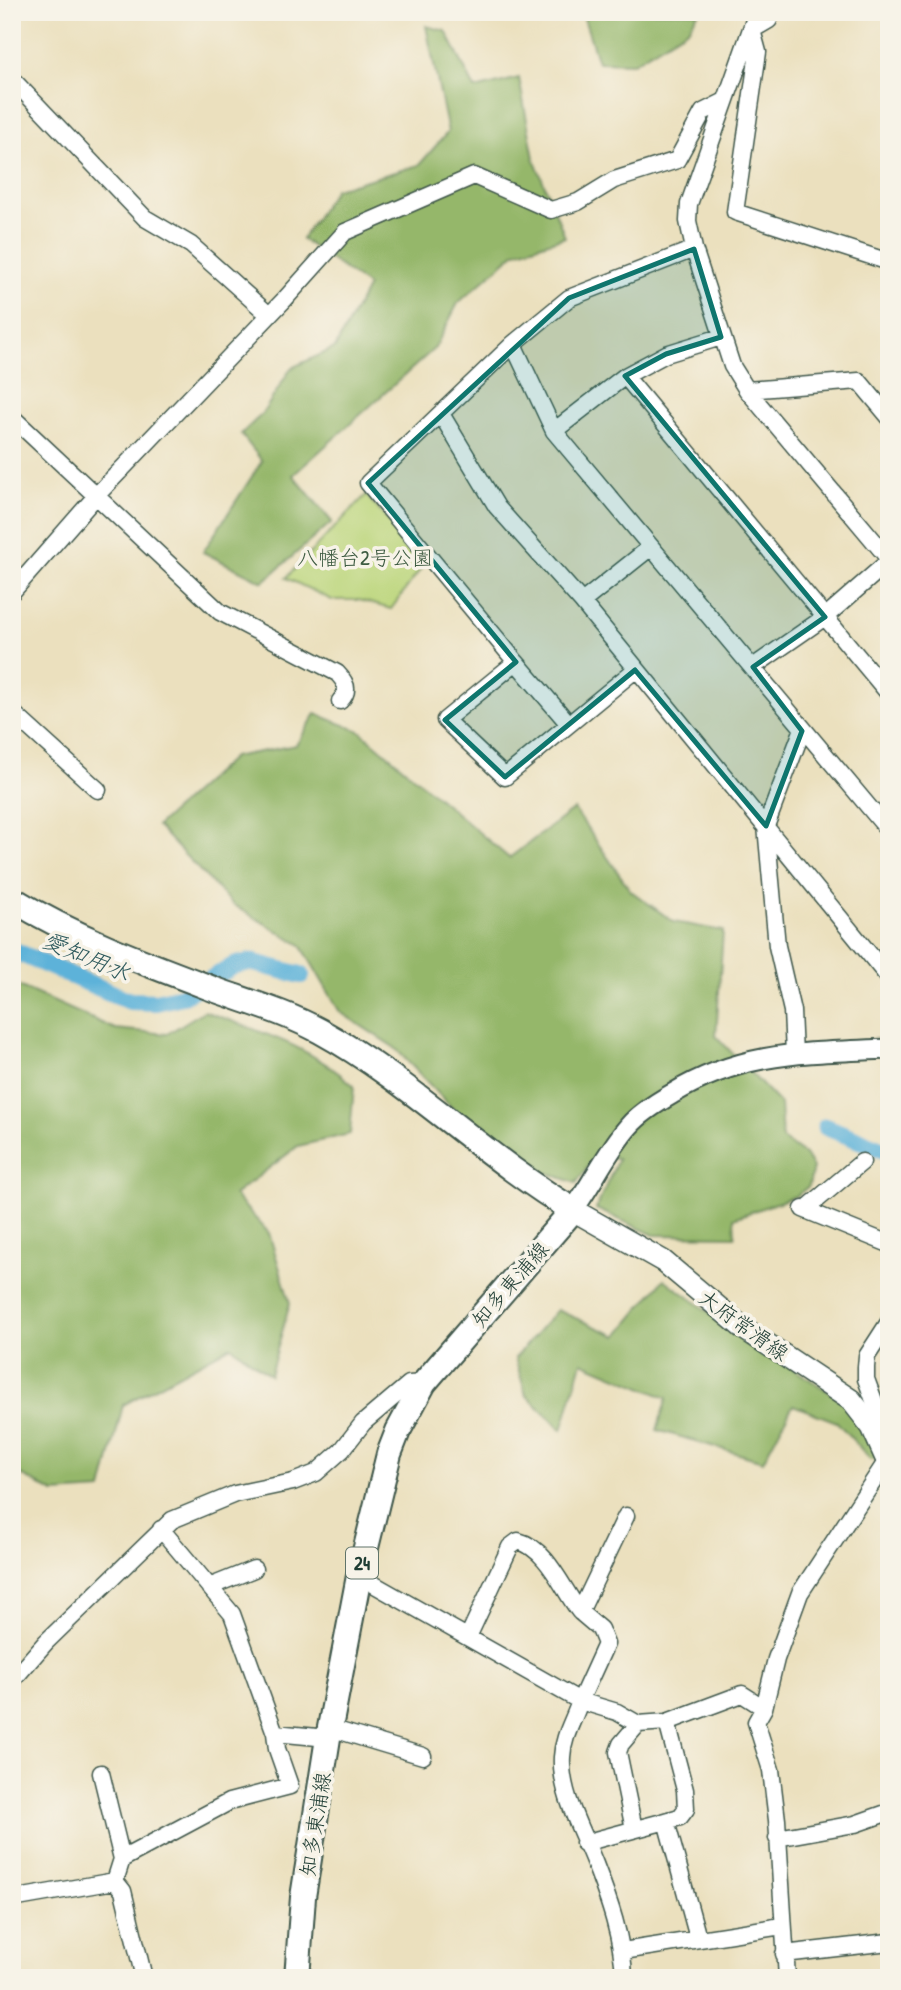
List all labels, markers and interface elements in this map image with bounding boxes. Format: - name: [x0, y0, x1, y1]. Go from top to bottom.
- park label: 八幡台2号公園: [297, 543, 433, 572]
- water label: 愛知用水: [39, 924, 135, 988]
- street label: 知多東浦線: [465, 1235, 555, 1333]
- street label: 大府常滑線: [693, 1282, 795, 1368]
- road number: 24: [346, 1548, 378, 1578]
- street label: 知多東浦線: [292, 1770, 338, 1878]

